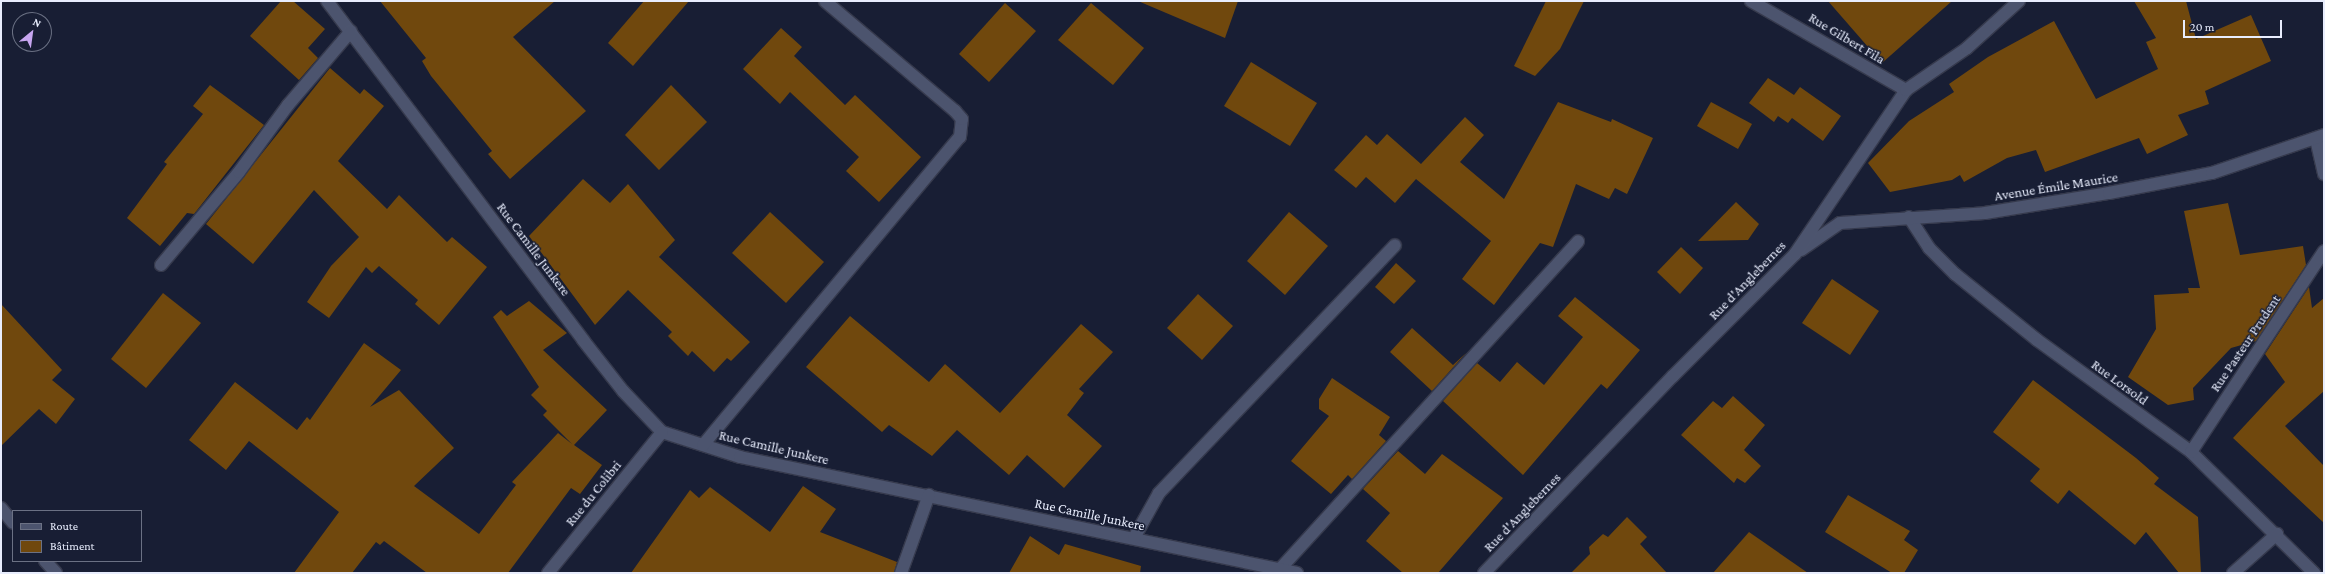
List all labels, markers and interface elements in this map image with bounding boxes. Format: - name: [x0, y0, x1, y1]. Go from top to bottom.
- street label: Rue Gilbert Fila: [1806, 9, 1888, 67]
- north arrow: [12, 12, 52, 52]
- scale bar: [2185, 12, 2284, 38]
- text: N: [31, 15, 44, 29]
- text: 20 m: [2190, 20, 2214, 34]
- street label: Avenue Émile Maurice: [1993, 168, 2119, 204]
- street label: Rue Camille Junkere: [494, 199, 574, 299]
- street label: Rue d'Anglebernes: [1705, 237, 1789, 323]
- street label: Rue Pasteur Prudent: [2206, 291, 2284, 395]
- street label: Rue Lorsold: [2088, 356, 2152, 408]
- street label: Rue Camille Junkere: [717, 426, 831, 468]
- street label: Rue du Colibri: [561, 457, 625, 529]
- street label: Rue d'Anglebernes: [1480, 469, 1564, 555]
- street label: Rue Camille Junkere: [1033, 494, 1147, 534]
- legend: [12, 510, 142, 562]
- text: Route: [50, 519, 78, 533]
- text: Bâtiment: [50, 539, 95, 553]

